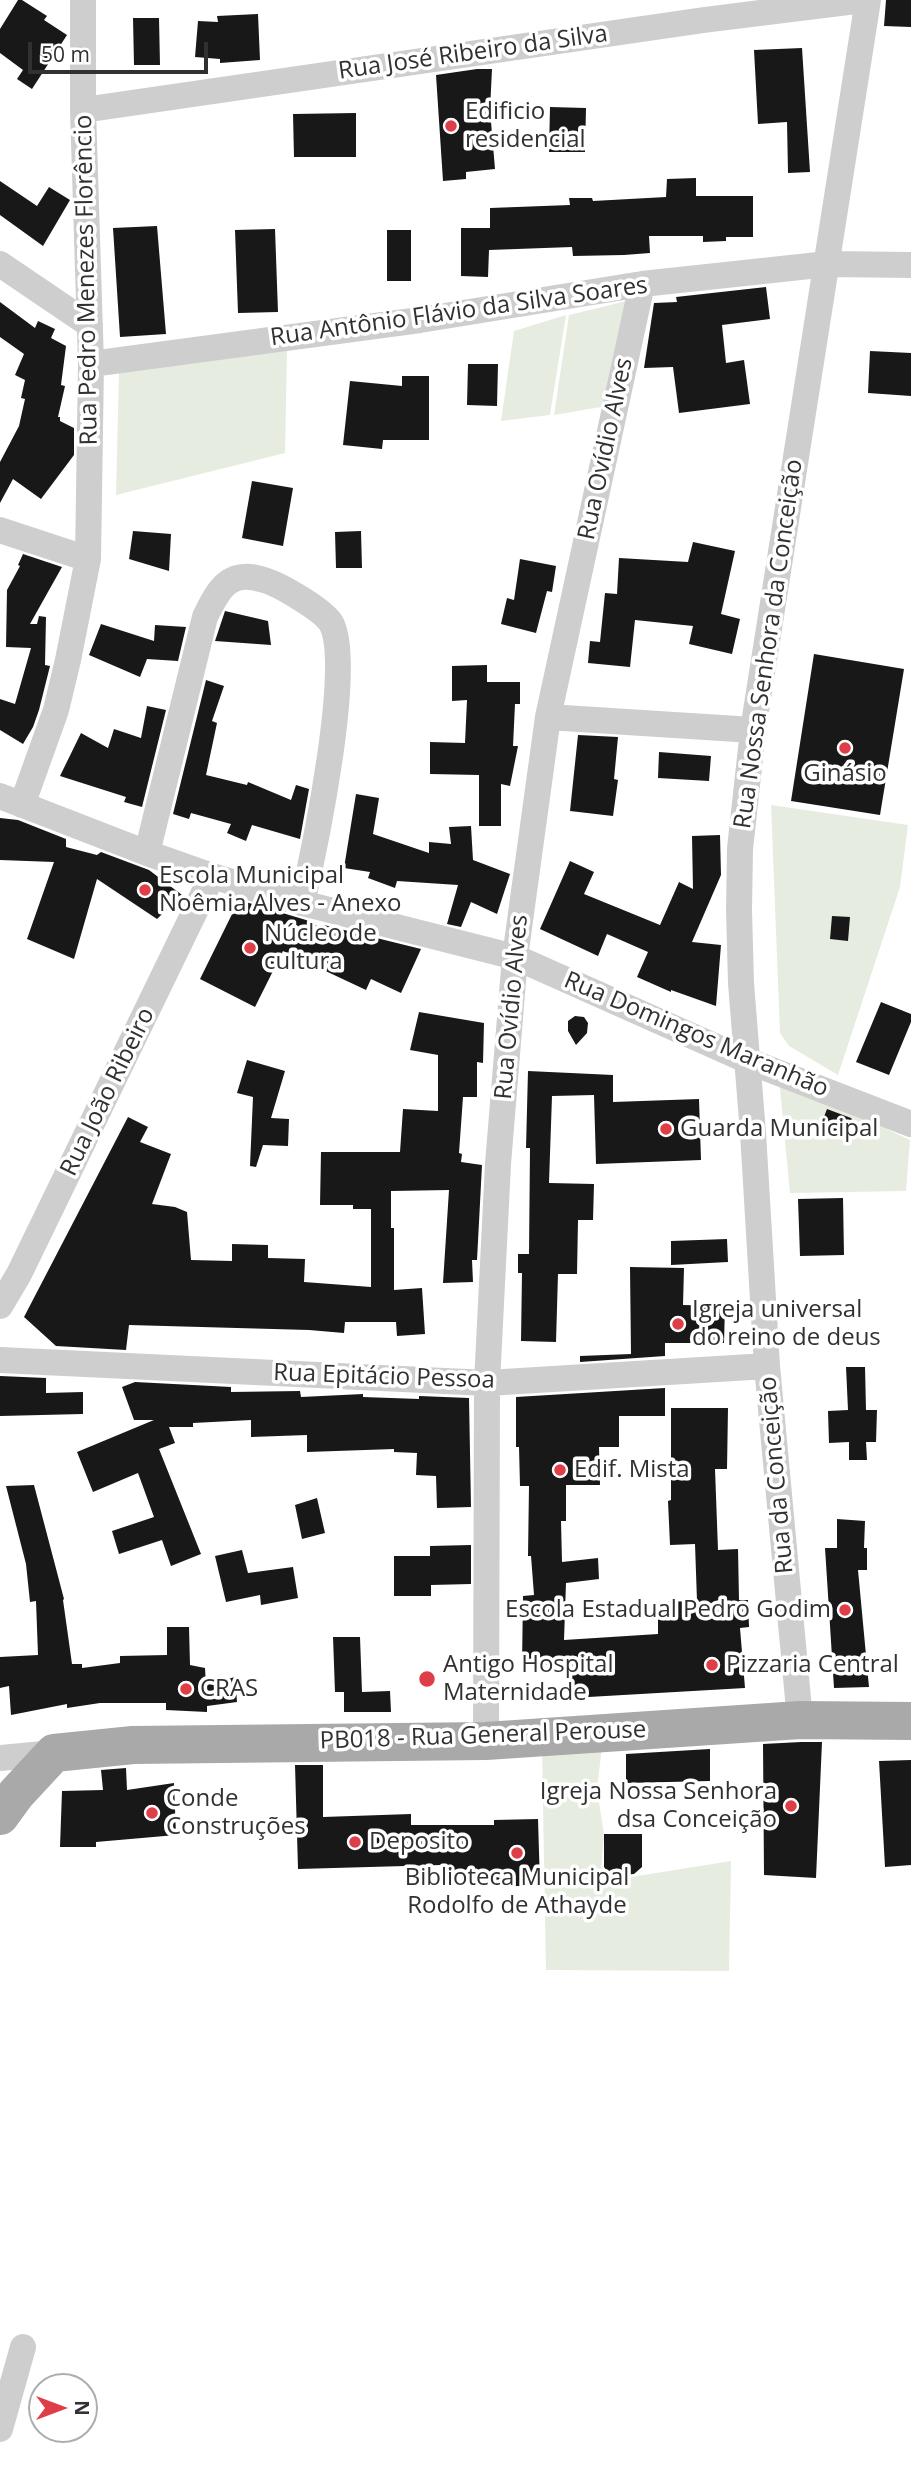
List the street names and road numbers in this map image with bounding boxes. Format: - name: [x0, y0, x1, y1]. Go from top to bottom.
- street label: Rua José Ribeiro da Silva: [337, 20, 609, 86]
- street label: Rua Pedro Menezes Florêncio: [70, 114, 104, 446]
- street label: Rua Antônio Flávio da Silva Soares: [269, 271, 649, 353]
- street label: Rua Ovídio Alves: [573, 355, 639, 543]
- street label: Rua Nossa Senhora da Conceição: [729, 457, 809, 831]
- street label: Rua Ovídio Alves: [490, 913, 534, 1101]
- street label: Rua Domingos Maranhão: [559, 966, 833, 1104]
- street label: Rua João Ribeiro: [55, 1003, 161, 1181]
- street label: Rua Epitácio Pessoa: [273, 1359, 495, 1395]
- street label: Rua da Conceição: [754, 1375, 800, 1575]
- street label: PB018 - Rua General Perouse: [319, 1716, 647, 1756]

